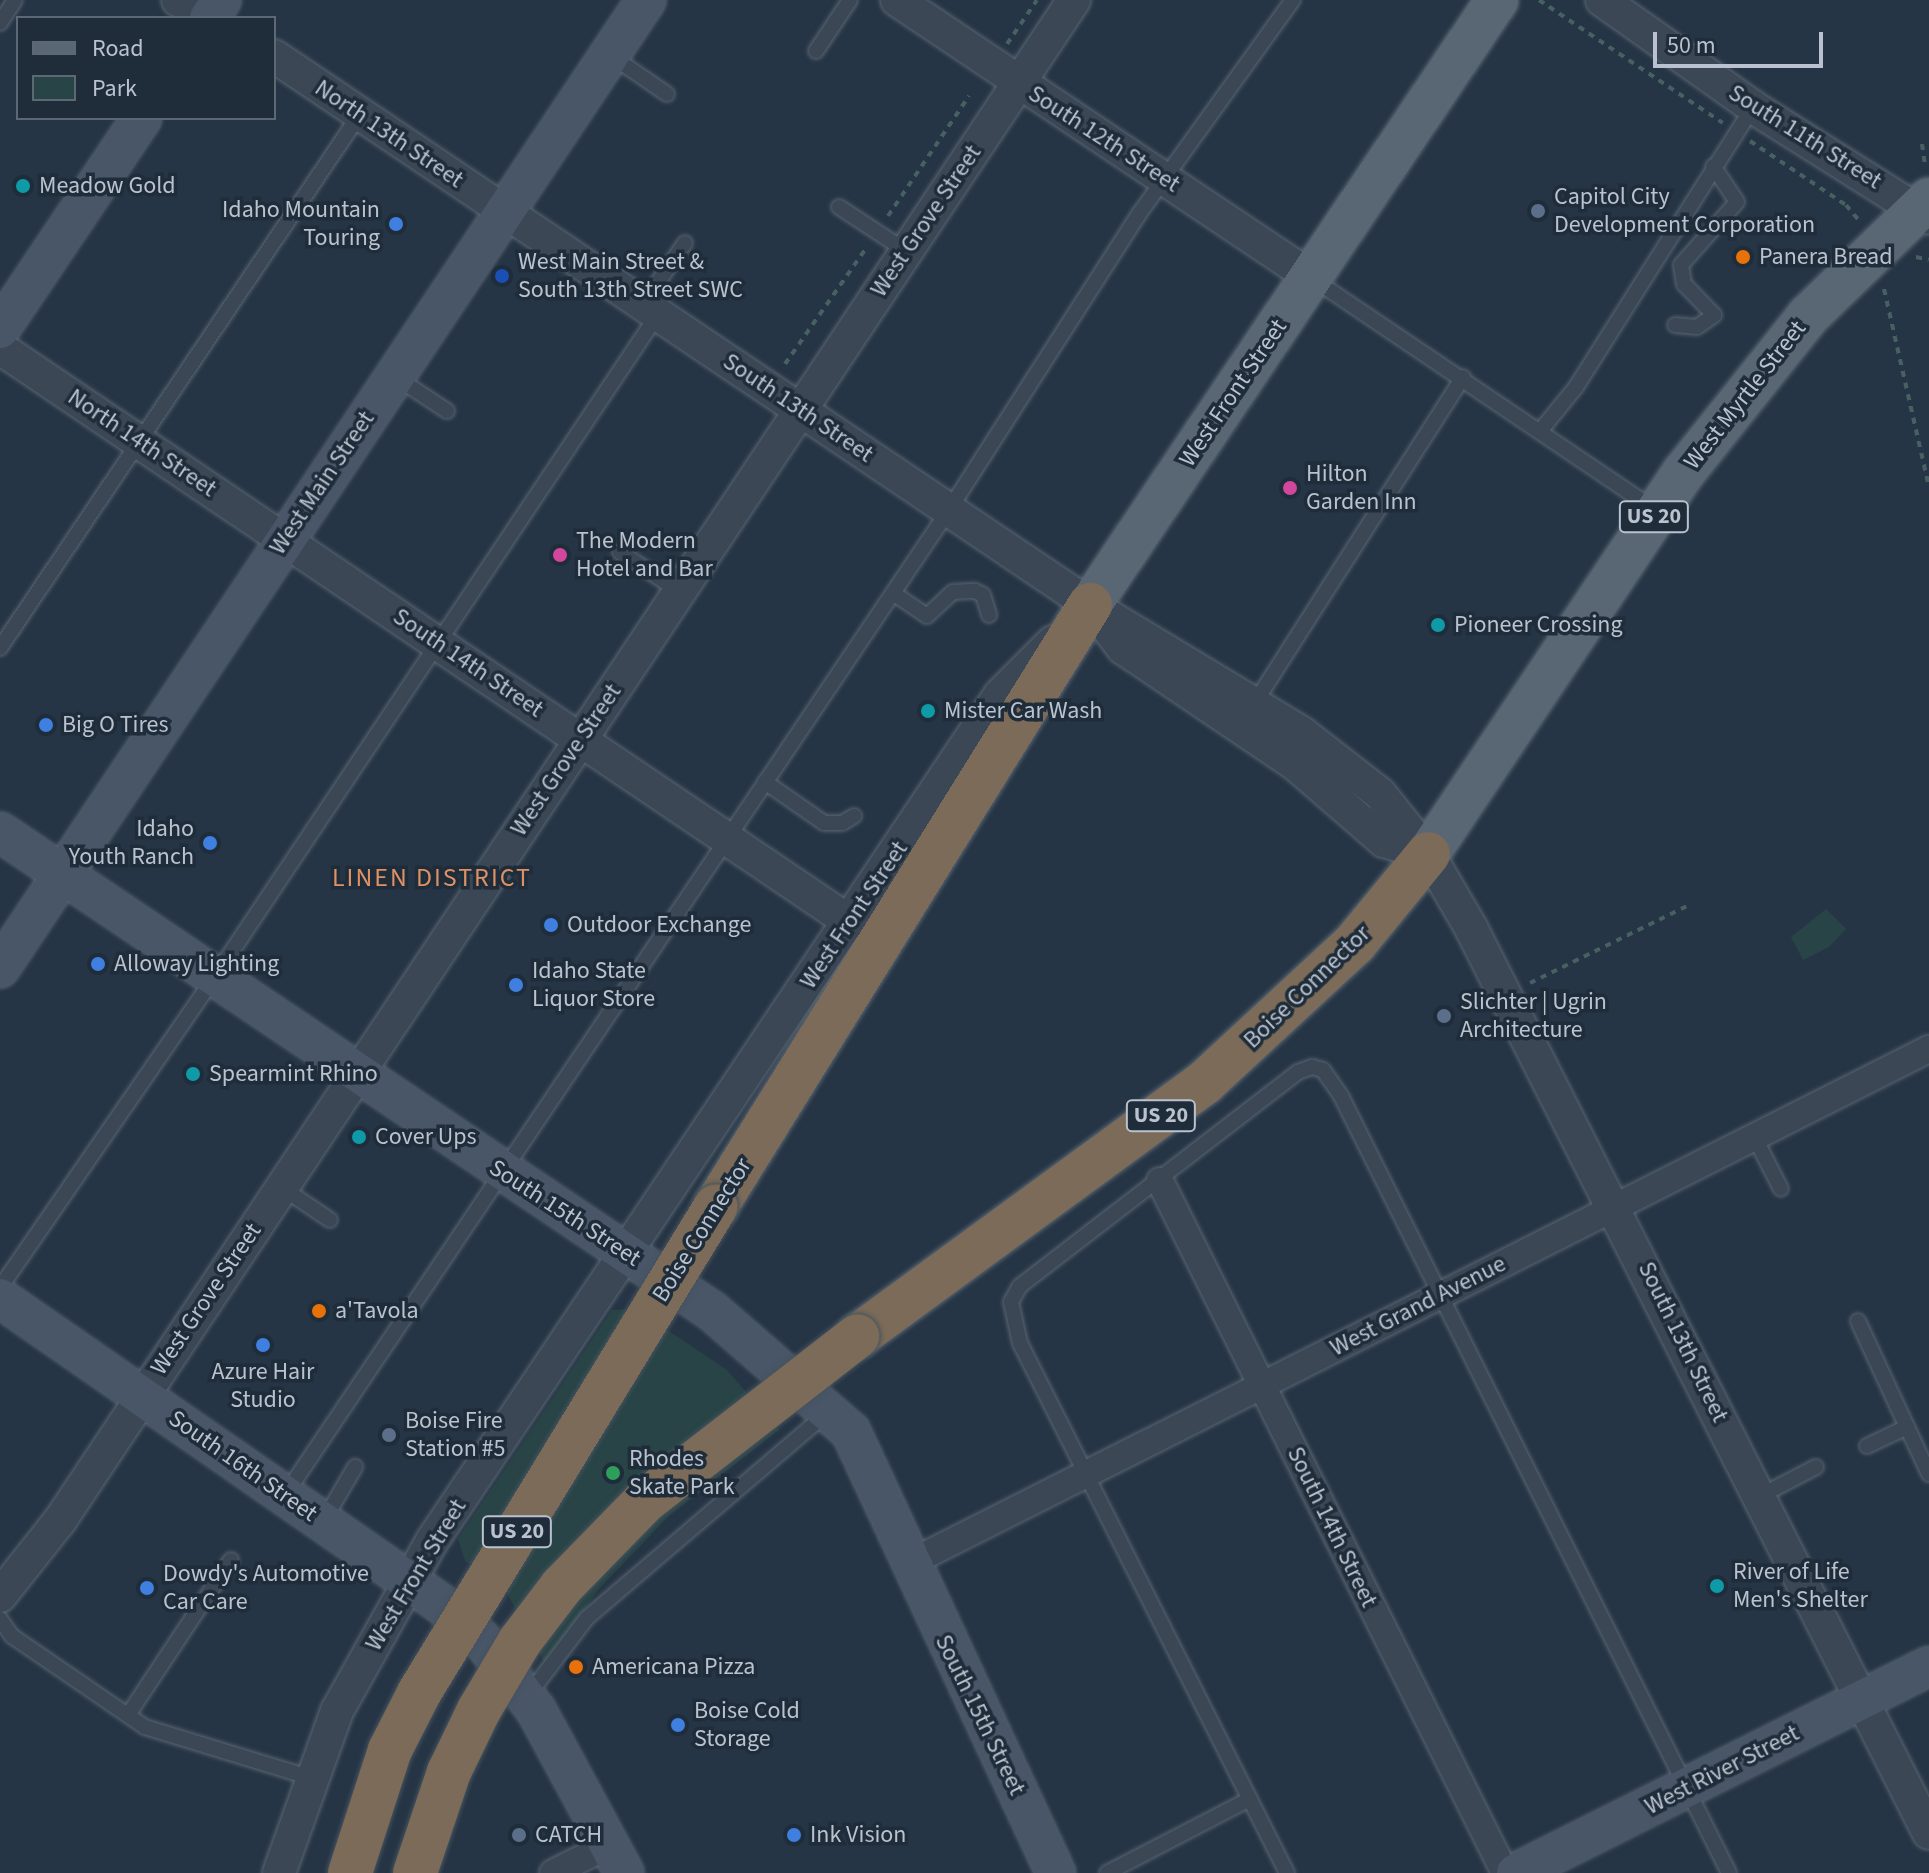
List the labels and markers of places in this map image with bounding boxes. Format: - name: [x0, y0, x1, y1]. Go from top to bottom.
- place label: Meadow Gold: [39, 172, 176, 200]
- marker: Meadow Gold: [14, 177, 32, 195]
- place label: Capitol City Development Corporation: [1554, 183, 1815, 239]
- place label: Idaho Mountain Touring: [222, 196, 380, 252]
- marker: Capitol City Development Corporation: [1529, 202, 1547, 220]
- marker: Idaho Mountain Touring: [387, 215, 405, 233]
- place label: Panera Bread: [1759, 243, 1893, 271]
- place label: West Main Street & South 13th Street SWC: [518, 248, 743, 304]
- marker: Panera Bread: [1734, 248, 1752, 266]
- marker: West Main Street & South 13th Street SWC: [493, 267, 511, 285]
- place label: Hilton Garden Inn: [1306, 460, 1417, 516]
- marker: Hilton Garden Inn: [1281, 479, 1299, 497]
- place label: The Modern Hotel and Bar: [576, 527, 713, 583]
- marker: The Modern Hotel and Bar: [551, 546, 569, 564]
- place label: Pioneer Crossing: [1454, 611, 1623, 639]
- marker: Pioneer Crossing: [1429, 616, 1447, 634]
- place label: Mister Car Wash: [944, 697, 1102, 725]
- marker: Mister Car Wash: [919, 702, 937, 720]
- place label: Big O Tires: [62, 711, 168, 739]
- marker: Big O Tires: [37, 716, 55, 734]
- place label: Idaho Youth Ranch: [69, 815, 194, 871]
- marker: Idaho Youth Ranch: [201, 834, 219, 852]
- place label: Outdoor Exchange: [567, 911, 751, 939]
- marker: Outdoor Exchange: [542, 916, 560, 934]
- place label: Alloway Lighting: [114, 950, 279, 978]
- marker: Alloway Lighting: [89, 955, 107, 973]
- place label: Idaho State Liquor Store: [532, 957, 655, 1013]
- marker: Idaho State Liquor Store: [507, 976, 525, 994]
- place label: Slichter | Ugrin Architecture: [1460, 988, 1607, 1044]
- marker: Slichter | Ugrin Architecture: [1435, 1007, 1453, 1025]
- place label: Spearmint Rhino: [209, 1060, 378, 1088]
- marker: Spearmint Rhino: [184, 1065, 202, 1083]
- place label: Cover Ups: [375, 1123, 477, 1151]
- marker: Cover Ups: [350, 1128, 368, 1146]
- place label: a'Tavola: [335, 1297, 419, 1325]
- marker: a'Tavola: [310, 1302, 328, 1320]
- marker: Azure Hair Studio: [254, 1336, 272, 1354]
- place label: Azure Hair Studio: [212, 1358, 314, 1414]
- place label: Boise Fire Station #5: [405, 1407, 505, 1463]
- marker: Boise Fire Station #5: [380, 1426, 398, 1444]
- place label: Rhodes Skate Park: [629, 1445, 735, 1501]
- marker: Rhodes Skate Park: [604, 1464, 622, 1482]
- place label: River of Life Men's Shelter: [1733, 1558, 1868, 1614]
- place label: Dowdy's Automotive Car Care: [163, 1560, 369, 1616]
- marker: River of Life Men's Shelter: [1708, 1577, 1726, 1595]
- marker: Dowdy's Automotive Car Care: [138, 1579, 156, 1597]
- place label: Americana Pizza: [592, 1653, 755, 1681]
- marker: Americana Pizza: [567, 1658, 585, 1676]
- place label: Boise Cold Storage: [694, 1697, 800, 1753]
- marker: Boise Cold Storage: [669, 1716, 687, 1734]
- place label: CATCH: [535, 1821, 602, 1849]
- place label: Ink Vision: [810, 1821, 906, 1849]
- marker: CATCH: [510, 1826, 528, 1844]
- marker: Ink Vision: [785, 1826, 803, 1844]

